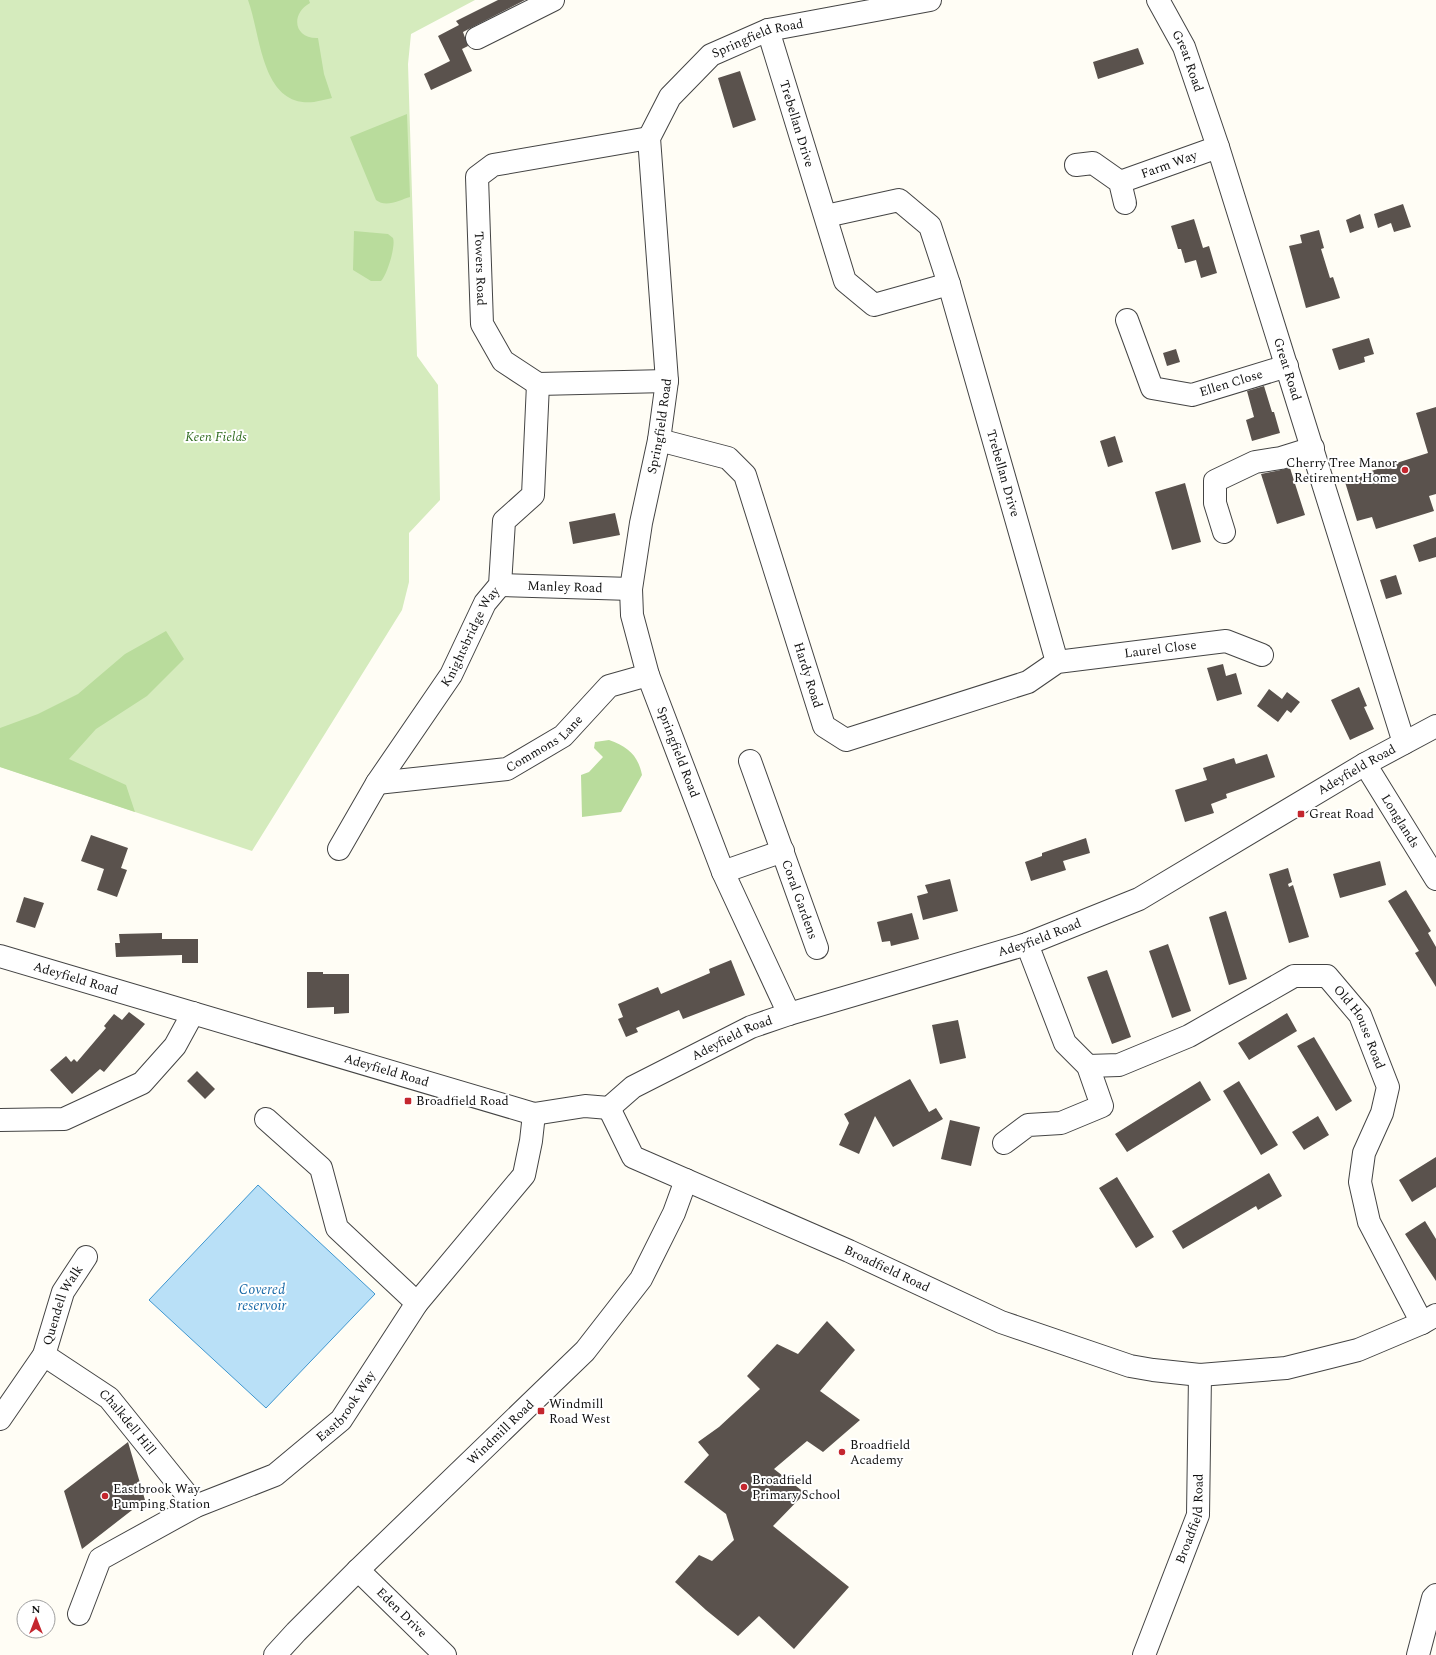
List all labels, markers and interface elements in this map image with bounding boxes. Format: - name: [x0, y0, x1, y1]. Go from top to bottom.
- street label: Springfield Road: [708, 14, 805, 64]
- street label: Great Road: [1166, 26, 1209, 95]
- street label: Trebellan Drive: [774, 78, 820, 170]
- street label: Farm Way: [1138, 145, 1201, 184]
- street label: Towers Road: [469, 231, 491, 306]
- street label: Great Road: [1268, 335, 1307, 403]
- street label: Ellen Close: [1197, 364, 1265, 402]
- street label: Springfield Road: [642, 377, 677, 476]
- park label: Keen Fields: [185, 427, 247, 447]
- street label: Trebellan Drive: [981, 427, 1025, 519]
- place label: Cherry Tree Manor Retirement Home: [1286, 453, 1397, 488]
- marker: Cherry Tree Manor Retirement Home: [1400, 465, 1410, 475]
- street label: Manley Road: [527, 576, 603, 598]
- street label: Knightsbridge Way: [436, 582, 505, 691]
- street label: Laurel Close: [1123, 635, 1198, 664]
- street label: Hardy Road: [788, 639, 828, 710]
- street label: Springfield Road: [651, 703, 705, 801]
- street label: Commons Lane: [502, 710, 588, 778]
- street label: Adeyfield Road: [1314, 739, 1400, 800]
- street label: Longlands: [1376, 790, 1425, 852]
- place label: Great Road: [1309, 804, 1374, 824]
- marker: Great Road: [1296, 809, 1306, 819]
- street label: Coral Gardens: [776, 857, 823, 942]
- street label: Adeyfield Road: [995, 913, 1084, 962]
- street label: Adeyfield Road: [31, 956, 121, 1000]
- street label: Old House Road: [1329, 980, 1390, 1072]
- street label: Adeyfield Road: [688, 1010, 775, 1066]
- street label: Adeyfield Road: [341, 1048, 431, 1092]
- place label: Broadfield Road: [416, 1091, 509, 1111]
- marker: Broadfield Road: [403, 1096, 413, 1106]
- street label: Broadfield Road: [841, 1240, 933, 1297]
- street label: Quendell Walk: [37, 1261, 88, 1348]
- water label: Covered reservoir: [238, 1279, 287, 1316]
- street label: Eastbrook Way: [312, 1366, 381, 1447]
- street label: Chalkdell Hill: [95, 1384, 161, 1459]
- place label: Windmill Road West: [549, 1394, 611, 1429]
- street label: Windmill Road: [462, 1395, 539, 1470]
- marker: Windmill Road West: [536, 1406, 546, 1416]
- place label: Broadfield Academy: [850, 1435, 910, 1470]
- marker: Broadfield Academy: [837, 1447, 847, 1457]
- place label: Broadfield Primary School: [752, 1470, 841, 1505]
- street label: Broadfield Road: [1170, 1473, 1209, 1567]
- place label: Eastbrook Way Pumping Station: [113, 1479, 211, 1514]
- marker: Broadfield Primary School: [739, 1482, 749, 1492]
- marker: Eastbrook Way Pumping Station: [100, 1491, 110, 1501]
- street label: Eden Drive: [371, 1583, 432, 1642]
- north arrow: [16, 1599, 56, 1639]
- text: N: [32, 1601, 41, 1618]

